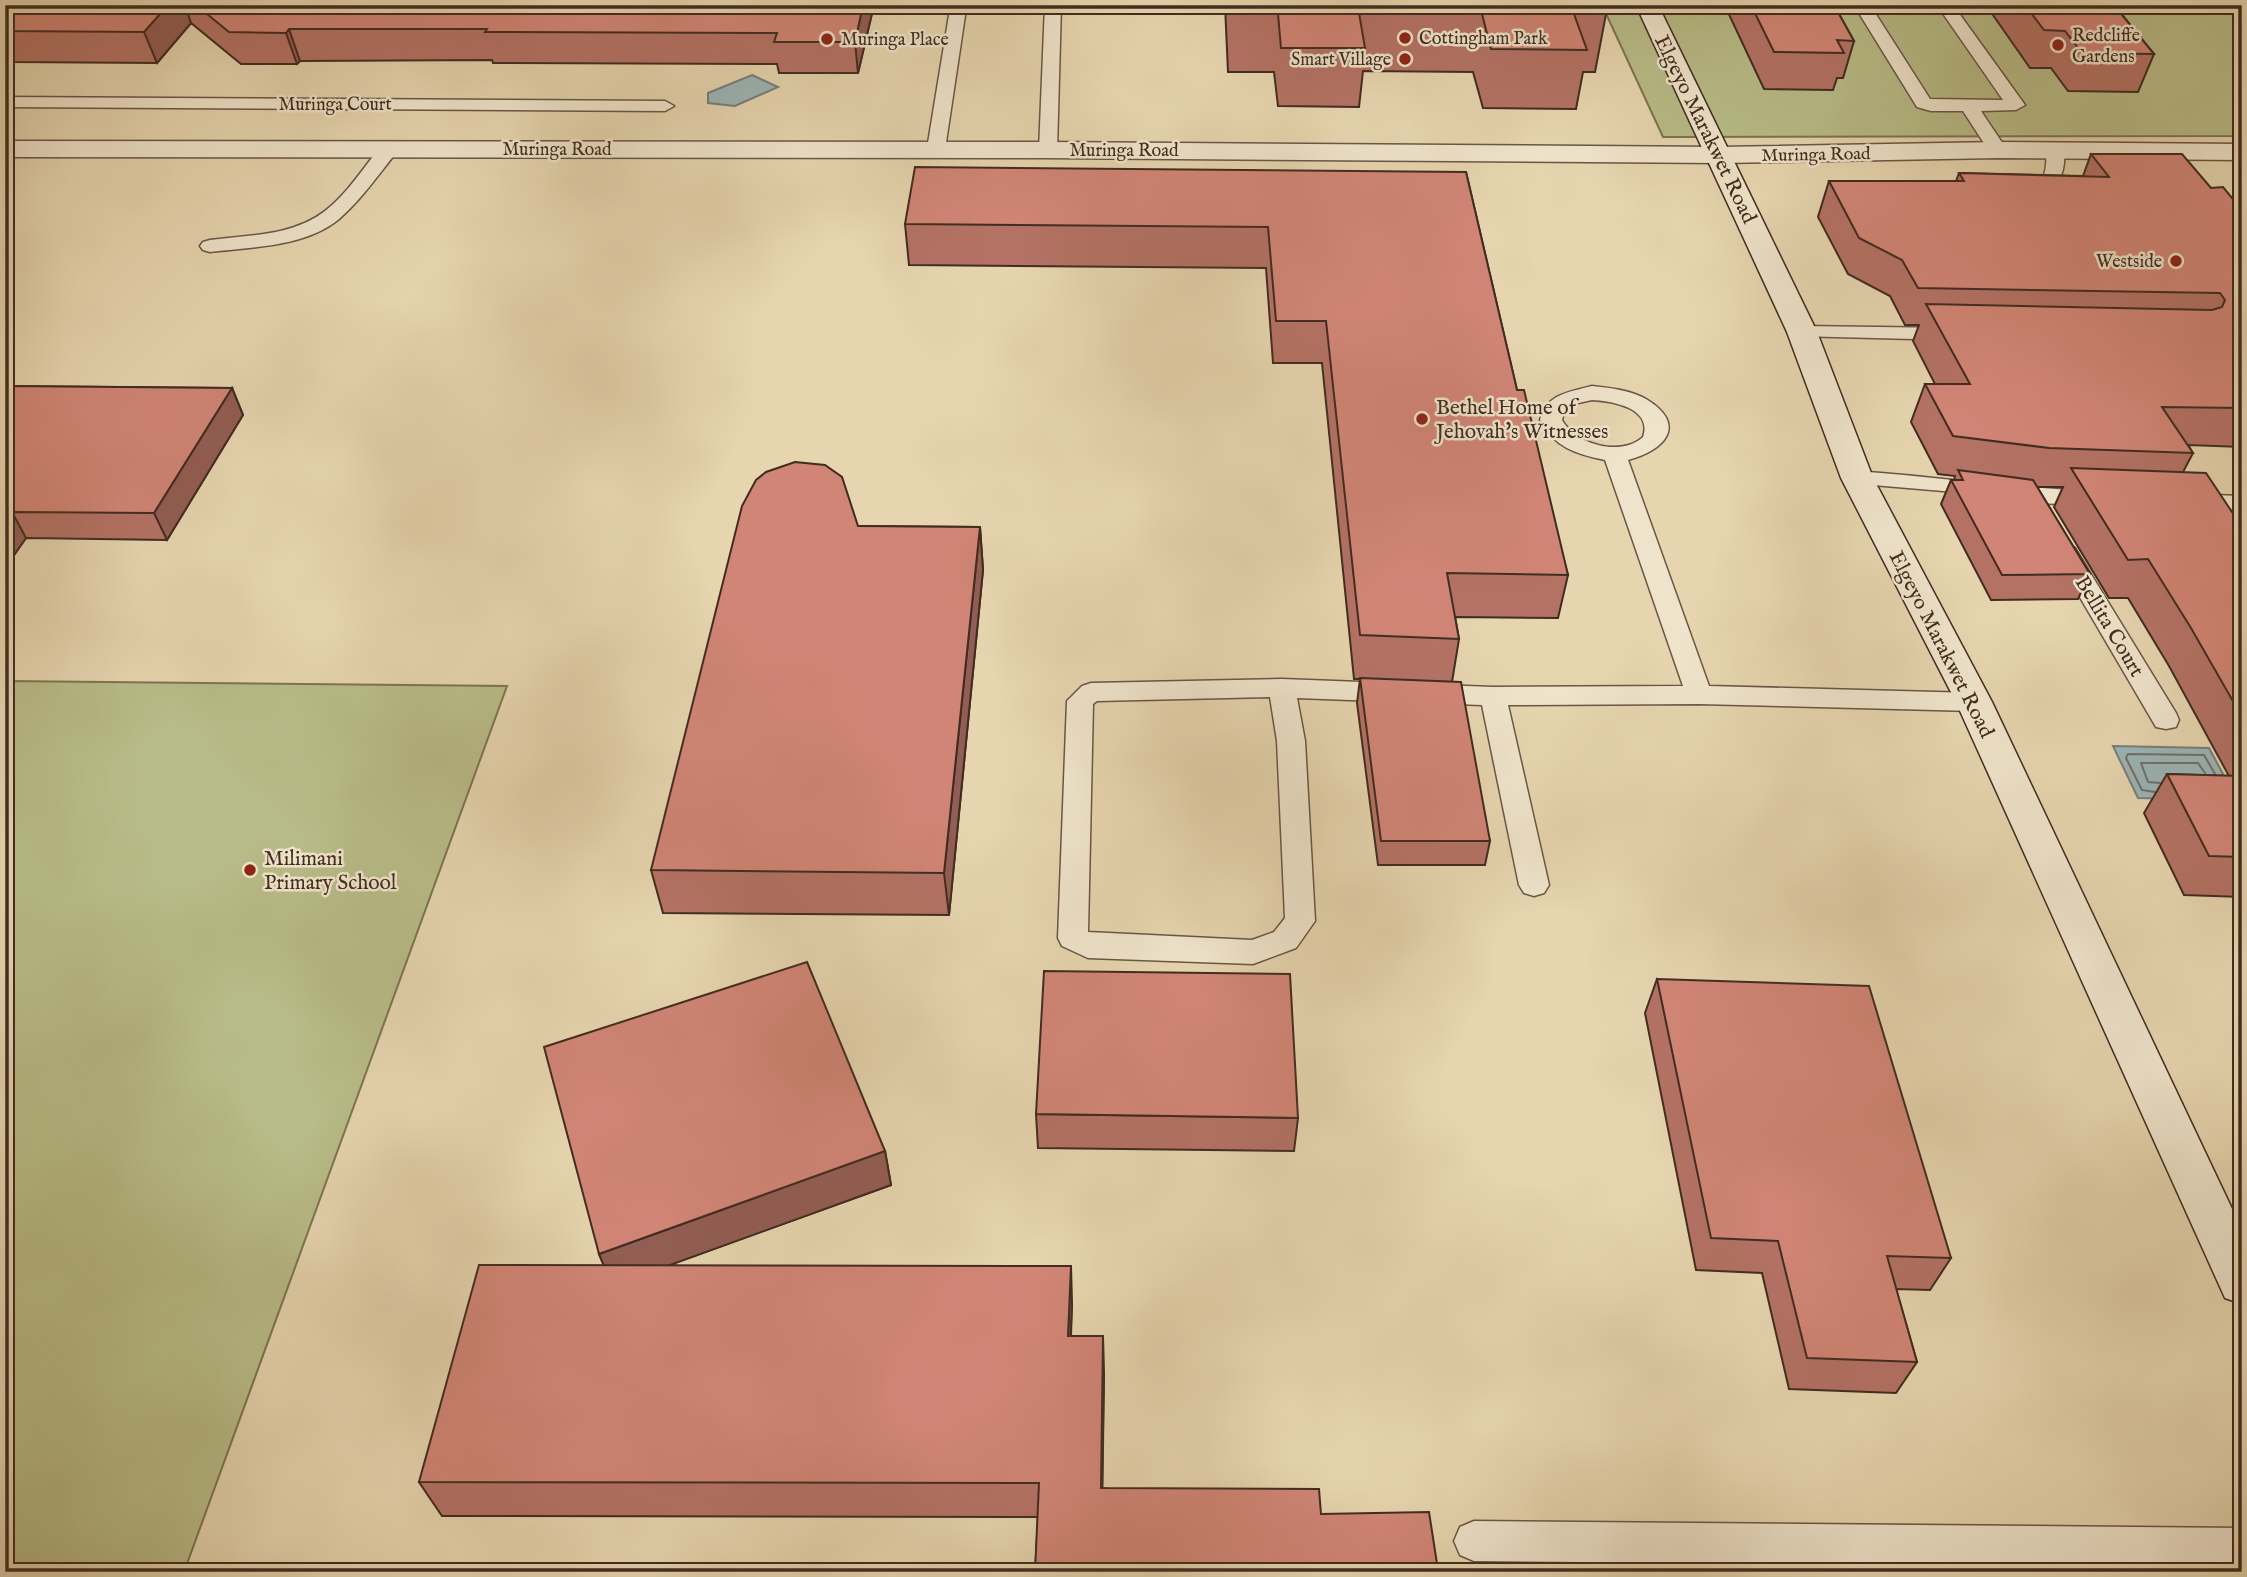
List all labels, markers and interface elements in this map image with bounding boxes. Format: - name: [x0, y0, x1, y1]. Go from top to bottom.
- place label: Redcliffe Gardens: [2072, 25, 2140, 69]
- place label: Cottingham Park: [1419, 28, 1548, 51]
- place label: Muringa Place: [841, 29, 949, 52]
- marker: Cottingham Park: [1397, 30, 1413, 46]
- marker: Muringa Place: [819, 31, 835, 47]
- street label: Elgeyo Marakwet Road: [1647, 31, 1762, 229]
- marker: Redcliffe Gardens: [2050, 37, 2066, 53]
- place label: Smart Village: [1291, 49, 1391, 72]
- marker: Smart Village: [1397, 51, 1413, 67]
- street label: Muringa Court: [278, 94, 392, 117]
- street label: Muringa Road: [502, 139, 612, 162]
- street label: Muringa Road: [1069, 140, 1179, 163]
- street label: Muringa Road: [1761, 143, 1871, 168]
- place label: Westside: [2096, 251, 2162, 274]
- marker: Westside: [2168, 253, 2184, 269]
- place label: Bethel Home of Jehovah's Witnesses: [1434, 395, 1608, 446]
- marker: Bethel Home of Jehovah's Witnesses: [1414, 411, 1430, 427]
- street label: Elgeyo Marakwet Road: [1882, 547, 2000, 744]
- street label: Bellita Court: [2068, 571, 2150, 682]
- place label: Milimani Primary School: [264, 846, 397, 897]
- marker: Milimani Primary School: [242, 862, 258, 878]

